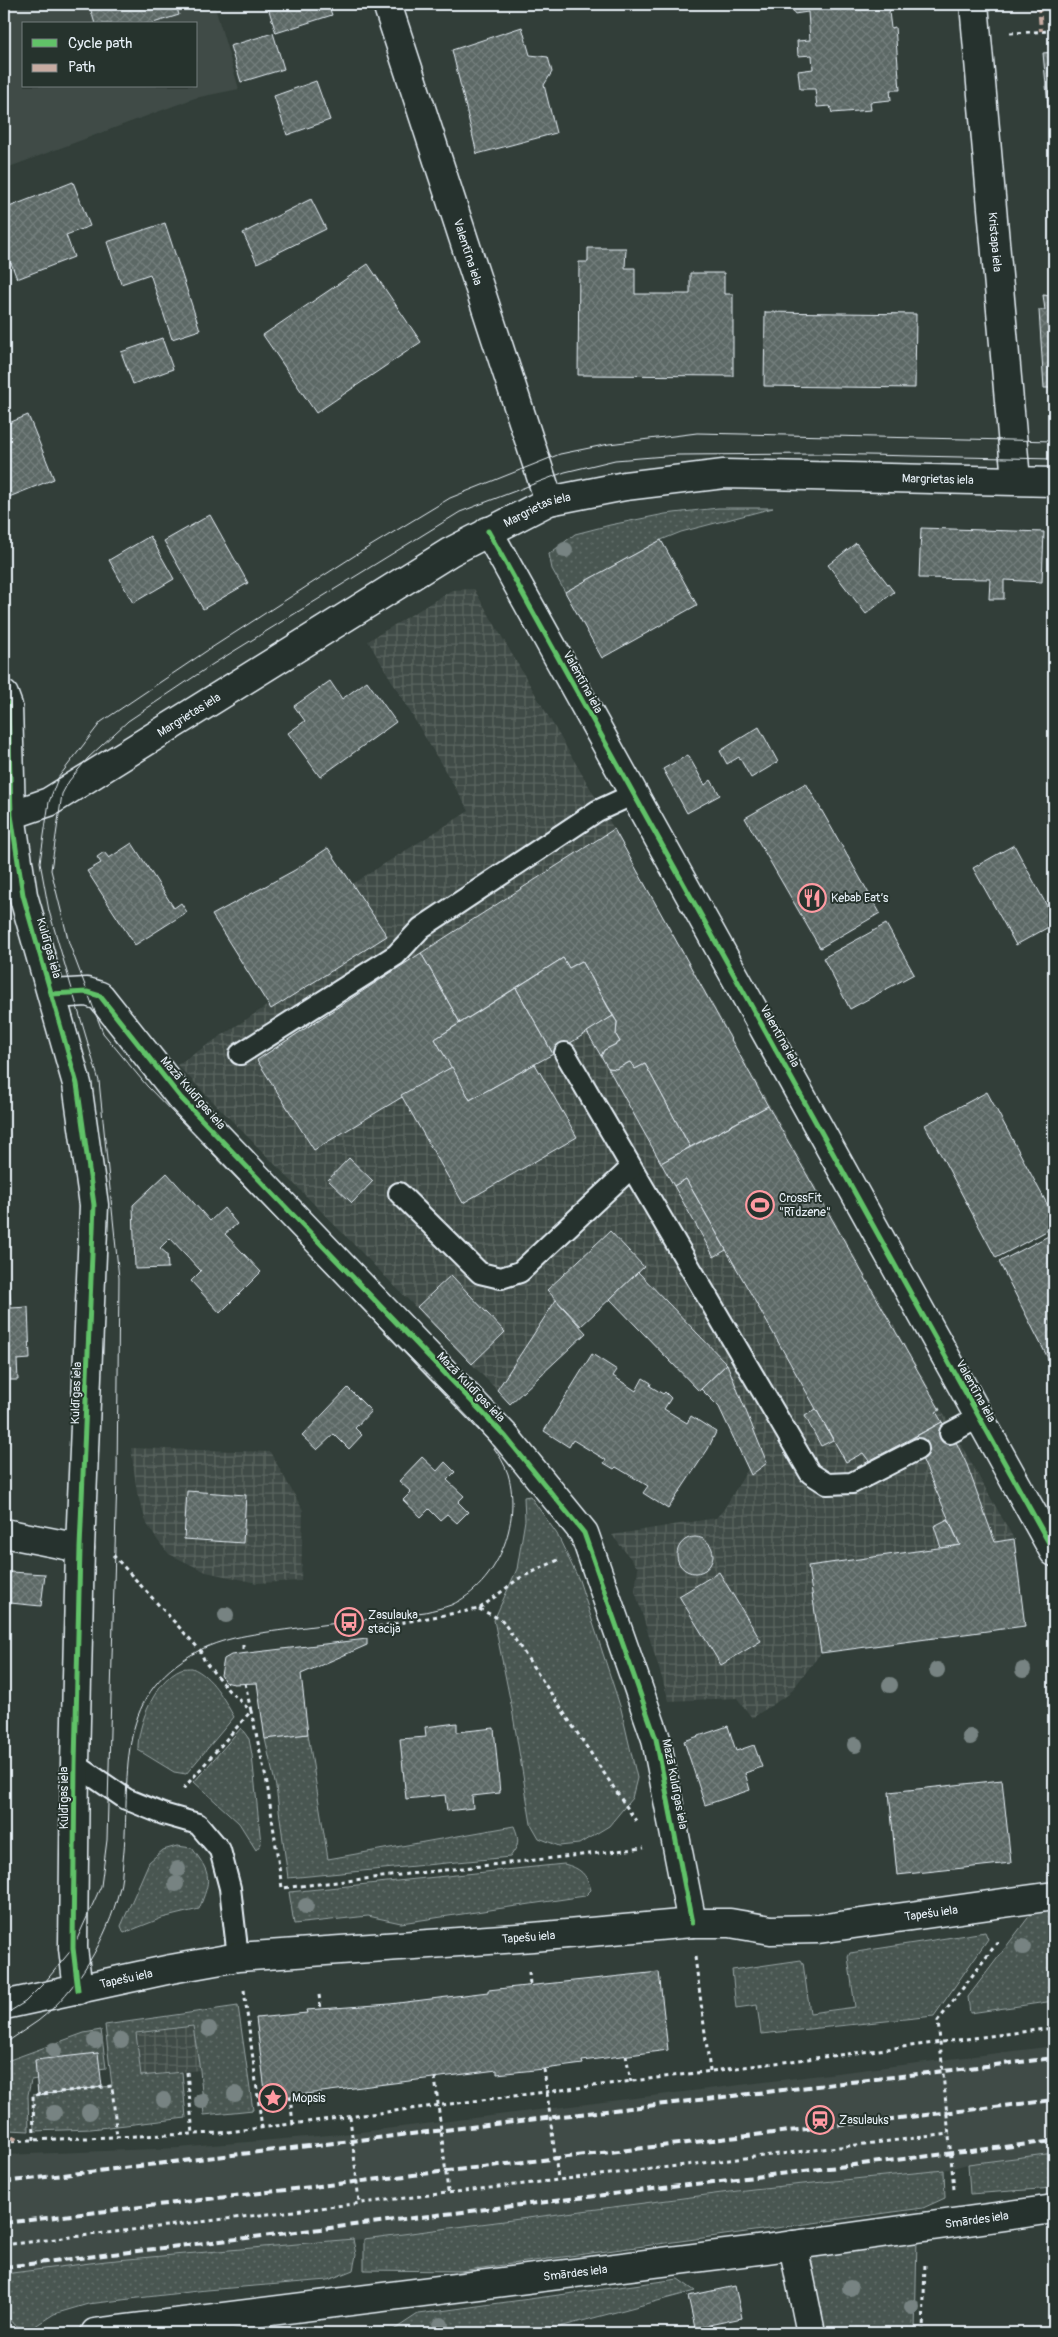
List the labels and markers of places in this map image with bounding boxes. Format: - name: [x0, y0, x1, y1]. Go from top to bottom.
- restaurant icon: Kebab Eat’s: [797, 883, 827, 913]
- place label: Kebab Eat’s: [831, 891, 889, 906]
- sports icon: CrossFit "Rīdzene": [745, 1190, 775, 1220]
- place label: CrossFit "Rīdzene": [779, 1191, 831, 1220]
- bus stop icon: Zasulauka stacija: [334, 1607, 364, 1637]
- place label: Zasulauka stacija: [368, 1608, 418, 1637]
- place icon: Mopsis: [258, 2083, 288, 2113]
- place label: Mopsis: [292, 2091, 326, 2106]
- station icon: Zasulauks: [805, 2105, 835, 2135]
- place label: Zasulauks: [839, 2113, 889, 2128]

